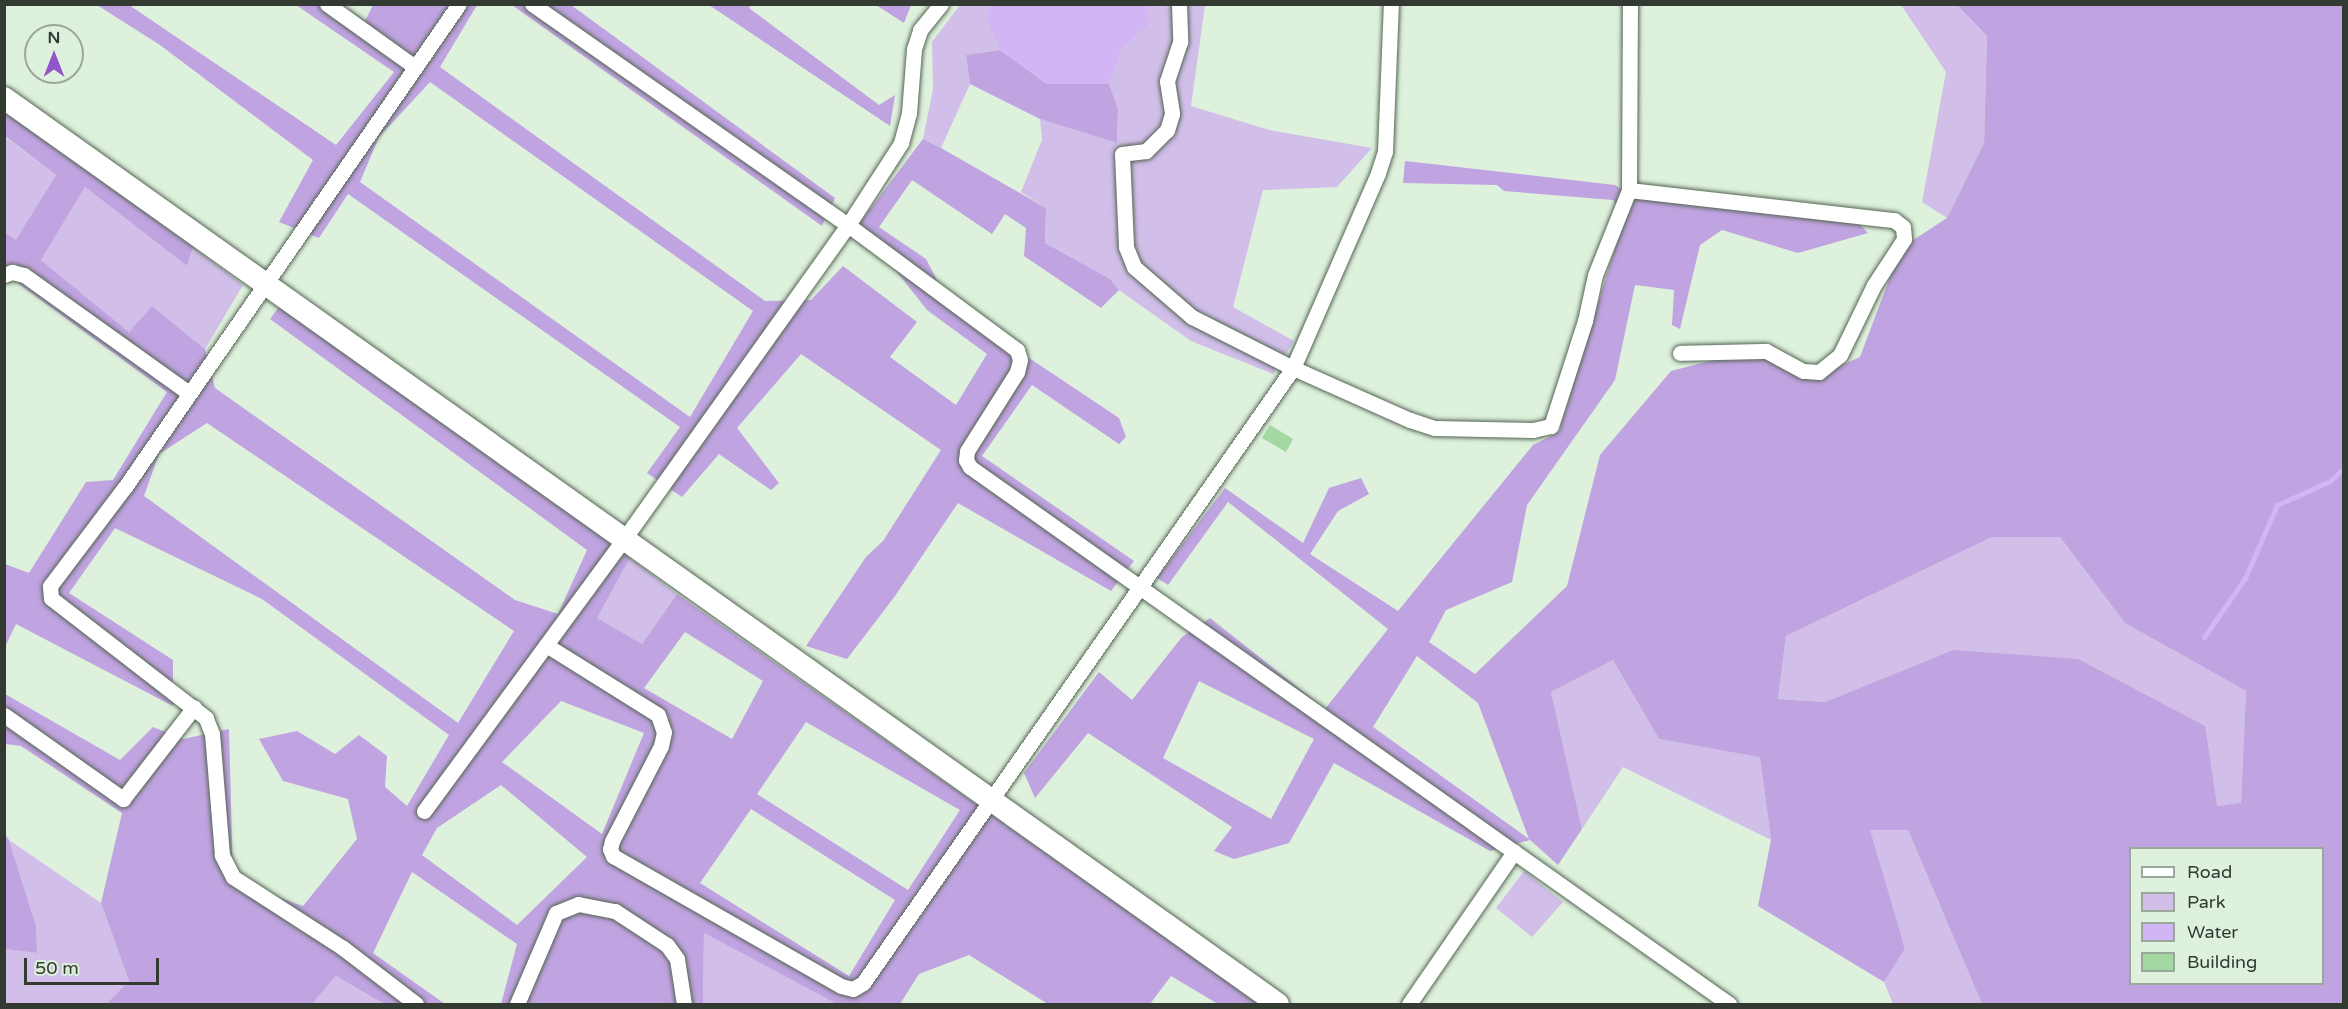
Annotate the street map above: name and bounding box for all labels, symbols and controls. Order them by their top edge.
north arrow [24,24,84,84]
text: N [48,28,60,48]
legend [2129,847,2324,985]
text: Road [2187,861,2232,883]
text: Park [2187,891,2225,913]
text: Water [2187,921,2238,943]
scale bar [27,946,162,984]
text: Building [2187,951,2257,973]
text: 50 m [35,957,79,979]

